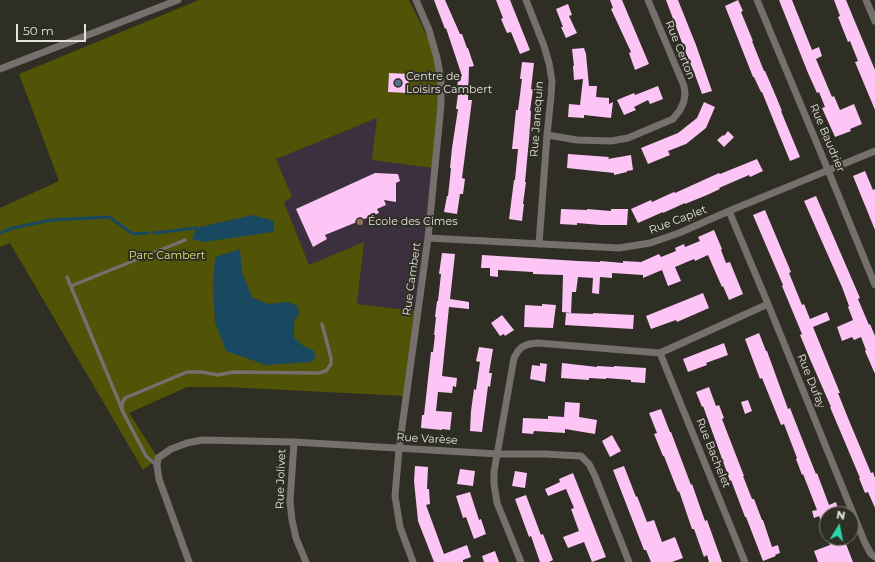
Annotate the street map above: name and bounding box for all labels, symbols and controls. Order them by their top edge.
scale bar [18,16,88,42]
street label: Rue Certon [662,19,698,81]
text: 50 m [23,23,54,38]
place label: Centre de Loisirs Cambert [406,70,492,96]
marker: Centre de Loisirs Cambert [393,78,403,88]
street label: Rue Janequin [528,81,546,157]
street label: Rue Baudrier [807,102,847,174]
street label: Rue Caplet [647,203,709,237]
place label: École des Cimes [368,215,458,229]
marker: École des Cimes [355,217,365,227]
street label: Rue Cambert [400,241,424,317]
park label: Parc Cambert [129,249,205,263]
street label: Rue Dufay [794,352,828,410]
street label: Rue Bachelet [693,416,733,490]
street label: Rue Varèse [396,431,458,447]
street label: Rue Jolivet [273,449,289,509]
north arrow [819,506,859,546]
text: N [835,508,846,523]

